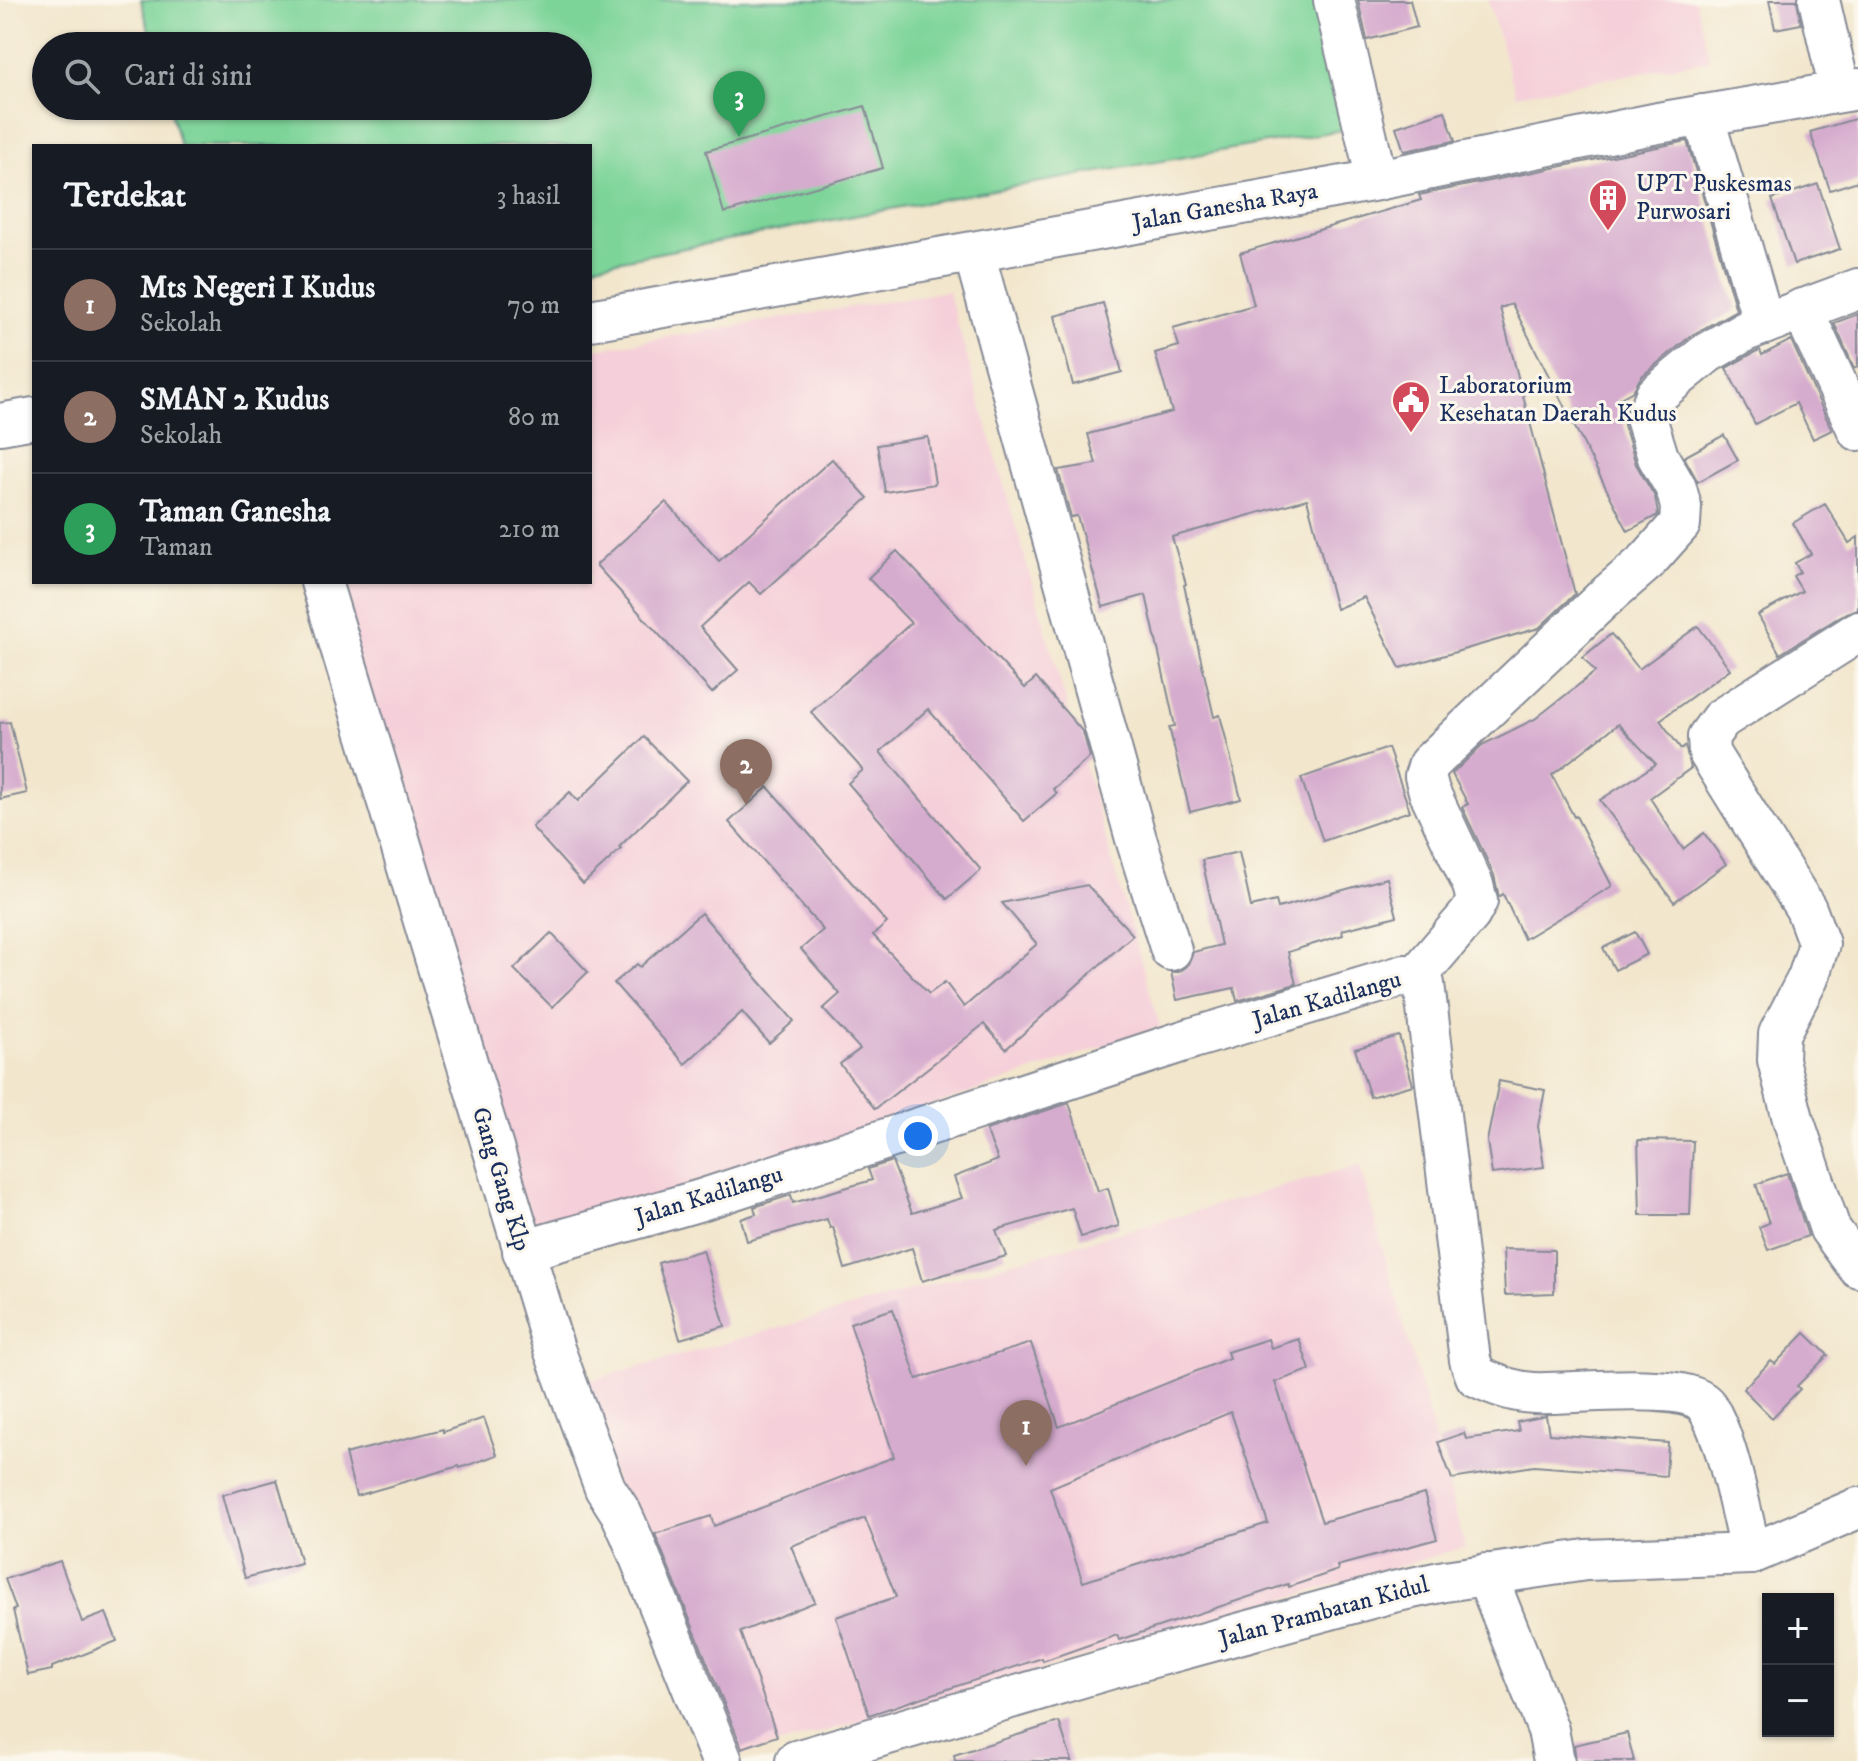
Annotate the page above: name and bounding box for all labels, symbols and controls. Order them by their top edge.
search box [32,32,592,120]
icon: search [60,54,104,98]
text: Cari di sini [124,58,252,95]
pin: 3 [713,71,765,137]
place label: UPT Puskesmas Purwosari [1636,169,1792,227]
text: Terdekat [64,175,186,217]
street label: Jalan Ganesha Raya [1128,176,1321,238]
building icon: UPT Puskesmas Purwosari [1587,177,1629,232]
text: 3 hasil [497,180,560,213]
text: Mts Negeri I Kudus [140,270,375,307]
text: 1 [85,289,95,322]
text: 70 m [507,289,560,322]
text: Sekolah [140,307,222,340]
place label: Laboratorium Kesehatan Daerah Kudus [1439,371,1677,429]
public building icon: Laboratorium Kesehatan Daerah Kudus [1390,379,1432,434]
text: SMAN 2 Kudus [140,382,329,419]
text: 2 [84,401,96,434]
text: 80 m [508,401,560,434]
text: Sekolah [140,419,222,452]
text: Taman Ganesha [140,494,330,531]
text: 3 [85,513,95,546]
text: 210 m [499,513,560,546]
text: Taman [140,531,213,564]
pin: 2 [720,739,772,805]
street label: Jalan Kadilangu [1247,965,1405,1036]
street label: Gang Gang Klp [465,1103,537,1255]
your location [898,1116,938,1156]
street label: Jalan Kadilangu [630,1159,786,1233]
pin: 1 [1000,1400,1052,1466]
street label: Jalan Prambatan Kidul [1214,1569,1433,1655]
map controls [1762,1593,1834,1737]
button: + [1762,1593,1834,1665]
button: − [1762,1665,1834,1737]

